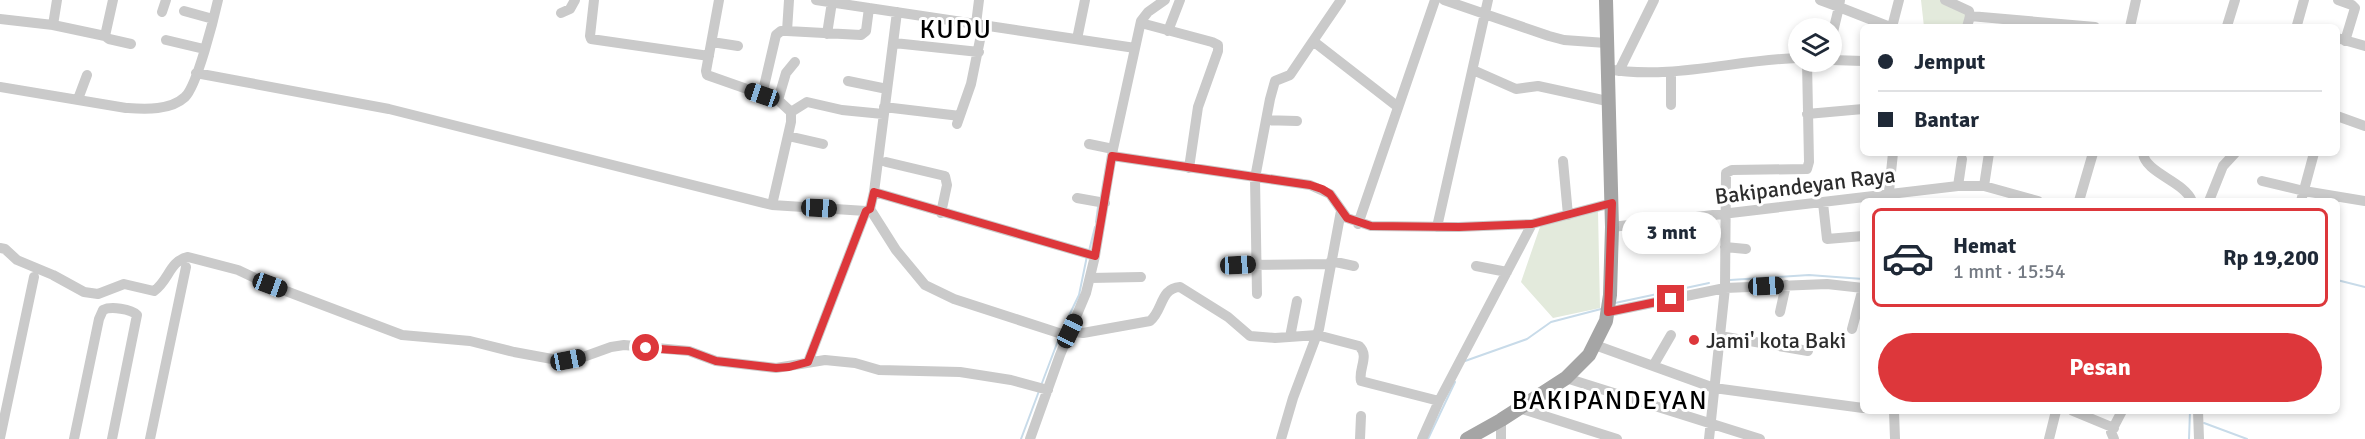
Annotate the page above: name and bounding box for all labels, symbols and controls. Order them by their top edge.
district label: KUDU [920,14,992,46]
map controls [1788,18,1842,72]
button: layers [1788,18,1842,72]
text: Jemput [1914,48,1985,75]
car [742,81,782,109]
text: Bantar [1914,106,1979,133]
street label: Bakipandeyan Raya [1713,161,1897,210]
car [801,198,837,218]
callout: 3 mnt [1622,212,1720,254]
text: 3 mnt [1647,220,1696,245]
icon: car [1881,231,1935,285]
text: Hemat [1953,232,2016,259]
text: Rp 19,200 [2223,244,2319,271]
car [1220,255,1256,275]
text: 1 mnt · 15:54 [1953,259,2066,284]
car [250,270,290,300]
car [1748,276,1784,296]
route end [1657,285,1684,312]
car [1054,311,1086,351]
place label: Jami' kota Baki [1706,327,1846,354]
marker: Jami' kota Baki [1687,333,1701,347]
button: Pesan [1878,333,2322,402]
route start [632,334,659,361]
car [549,348,587,372]
district label: BAKIPANDEYAN [1512,385,1708,417]

